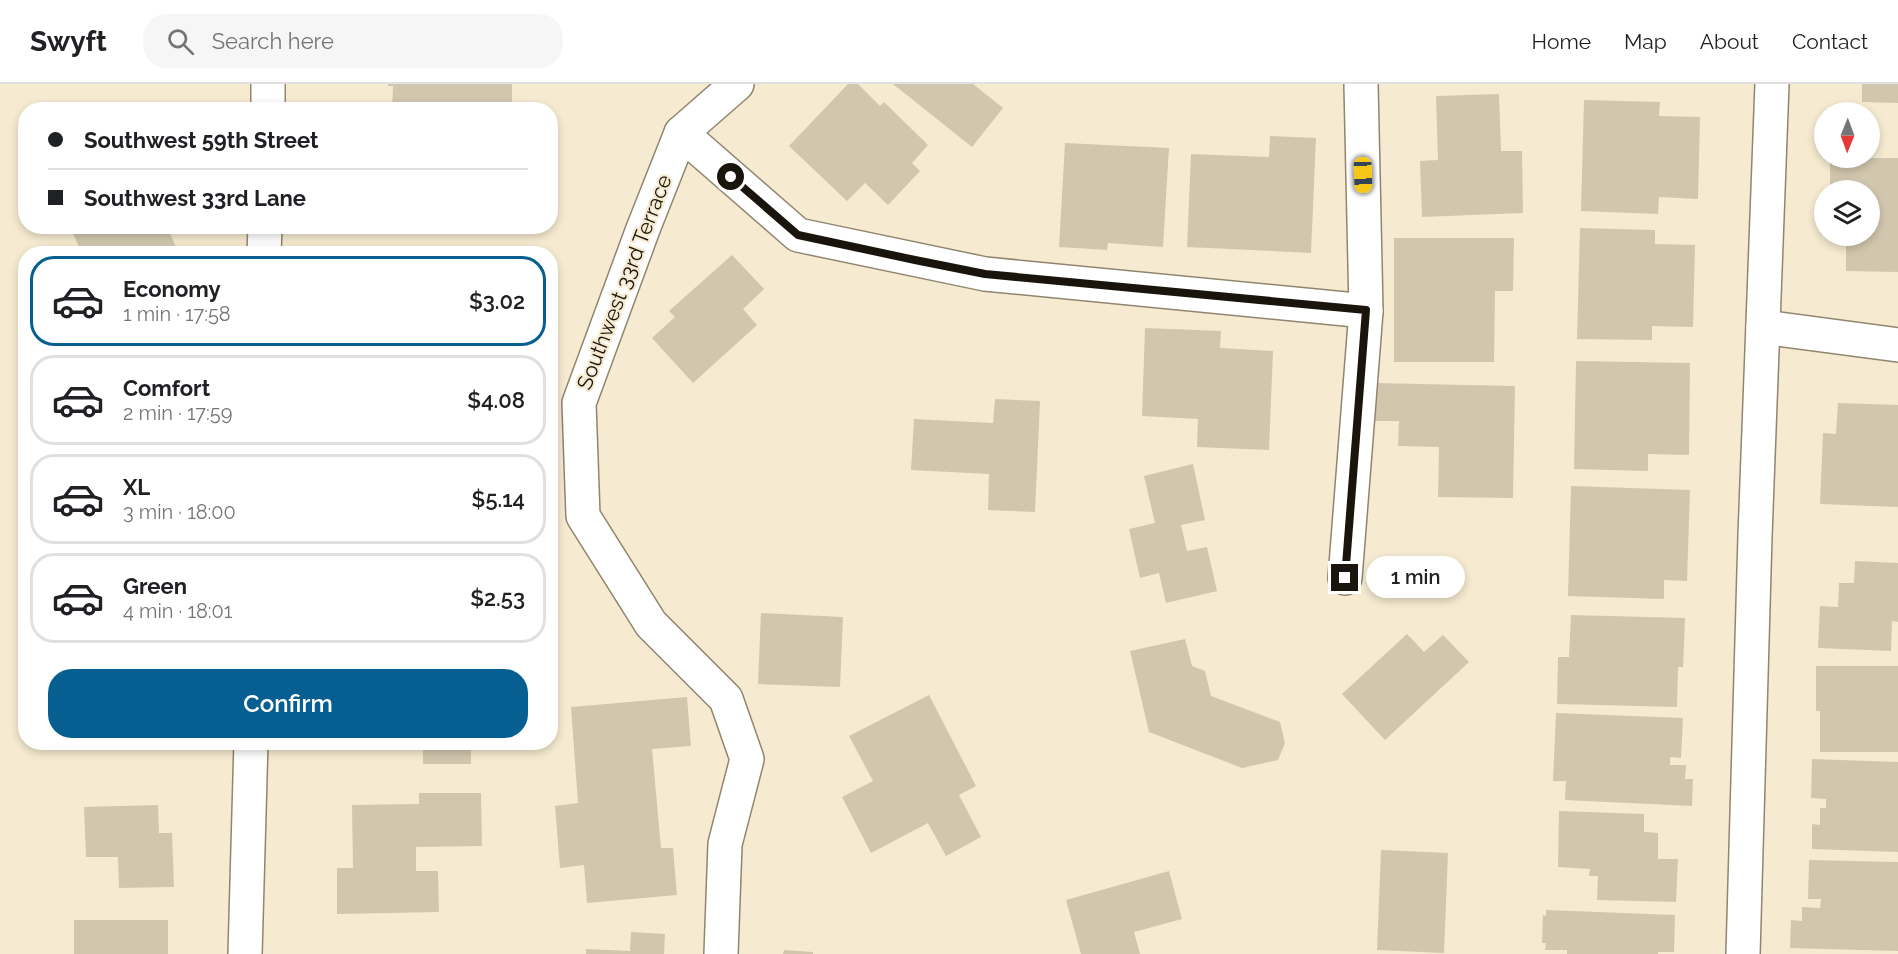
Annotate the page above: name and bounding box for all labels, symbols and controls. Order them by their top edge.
search box [143,14,563,68]
text: Swyft [30,25,107,58]
icon: search [164,25,197,58]
text: Search here [212,28,334,54]
text: Home [1532,29,1591,54]
text: Map [1624,29,1667,54]
text: About [1700,29,1759,54]
text: Contact [1792,29,1868,54]
north arrow [1814,102,1880,168]
map controls [1814,102,1880,246]
text: Southwest 59th Street [84,127,319,153]
car [1353,157,1373,193]
route start [717,163,744,190]
street label: Southwest 33rd Terrace [571,171,677,393]
button: layers [1814,180,1880,246]
text: Southwest 33rd Lane [84,185,306,211]
icon: car [51,274,105,328]
text: Economy [123,276,221,302]
text: $3.02 [469,288,525,314]
text: 1 min · 17:58 [123,302,231,326]
icon: car [51,373,105,427]
text: Comfort [123,375,210,401]
text: $4.08 [467,387,525,413]
text: 2 min · 17:59 [123,401,232,425]
icon: car [51,472,105,526]
text: XL [123,474,150,500]
text: $5.14 [472,486,525,512]
text: 3 min · 18:00 [123,500,236,524]
callout: 1 min [1366,557,1465,599]
route end [1331,564,1358,591]
text: 1 min [1391,565,1440,589]
icon: car [51,571,105,625]
text: Green [123,573,187,599]
text: $2.53 [470,585,525,611]
text: 4 min · 18:01 [123,599,232,623]
button: Confirm [48,669,528,738]

